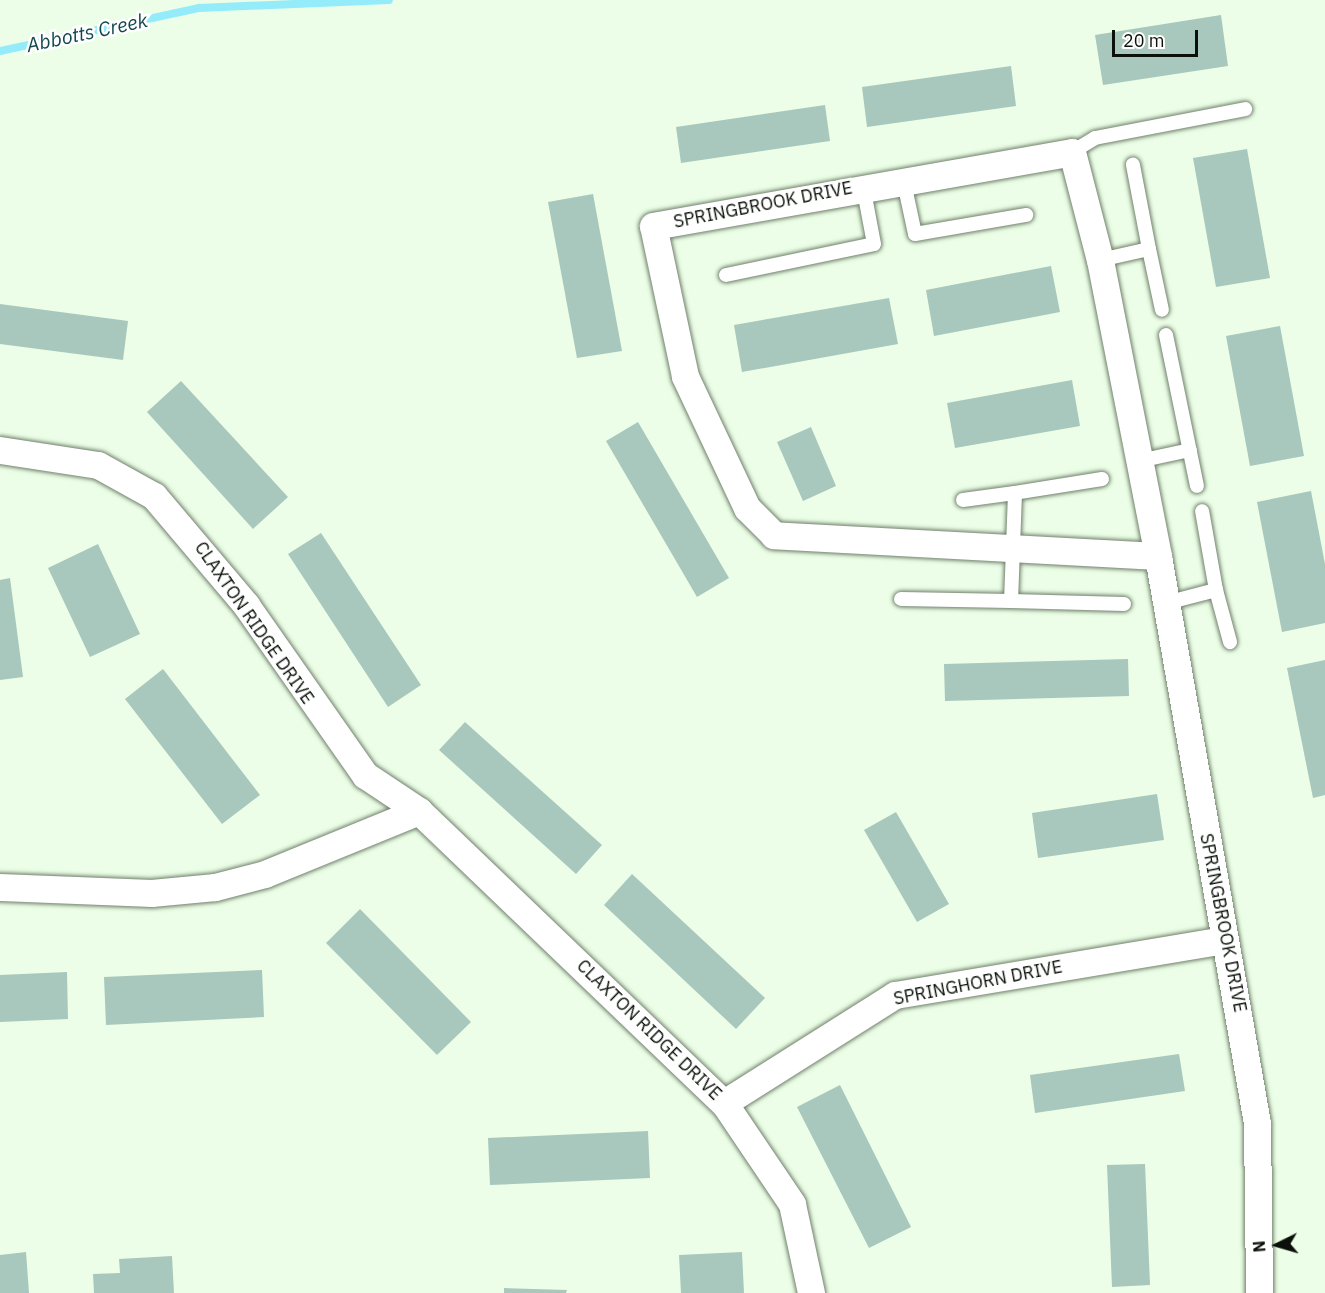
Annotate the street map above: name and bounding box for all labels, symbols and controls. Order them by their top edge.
water label: Abbotts Creek [24,7,150,57]
scale bar [1115,18,1200,56]
text: 20 m [1123,29,1165,52]
street label: SPRINGBROOK DRIVE [672,177,854,233]
street label: CLAXTON RIDGE DRIVE [190,538,318,708]
street label: SPRINGBROOK DRIVE [1195,832,1251,1014]
street label: CLAXTON RIDGE DRIVE [572,955,726,1105]
street label: SPRINGHORN DRIVE [892,956,1064,1010]
north arrow [1247,1215,1307,1275]
text: N [1249,1240,1270,1253]

